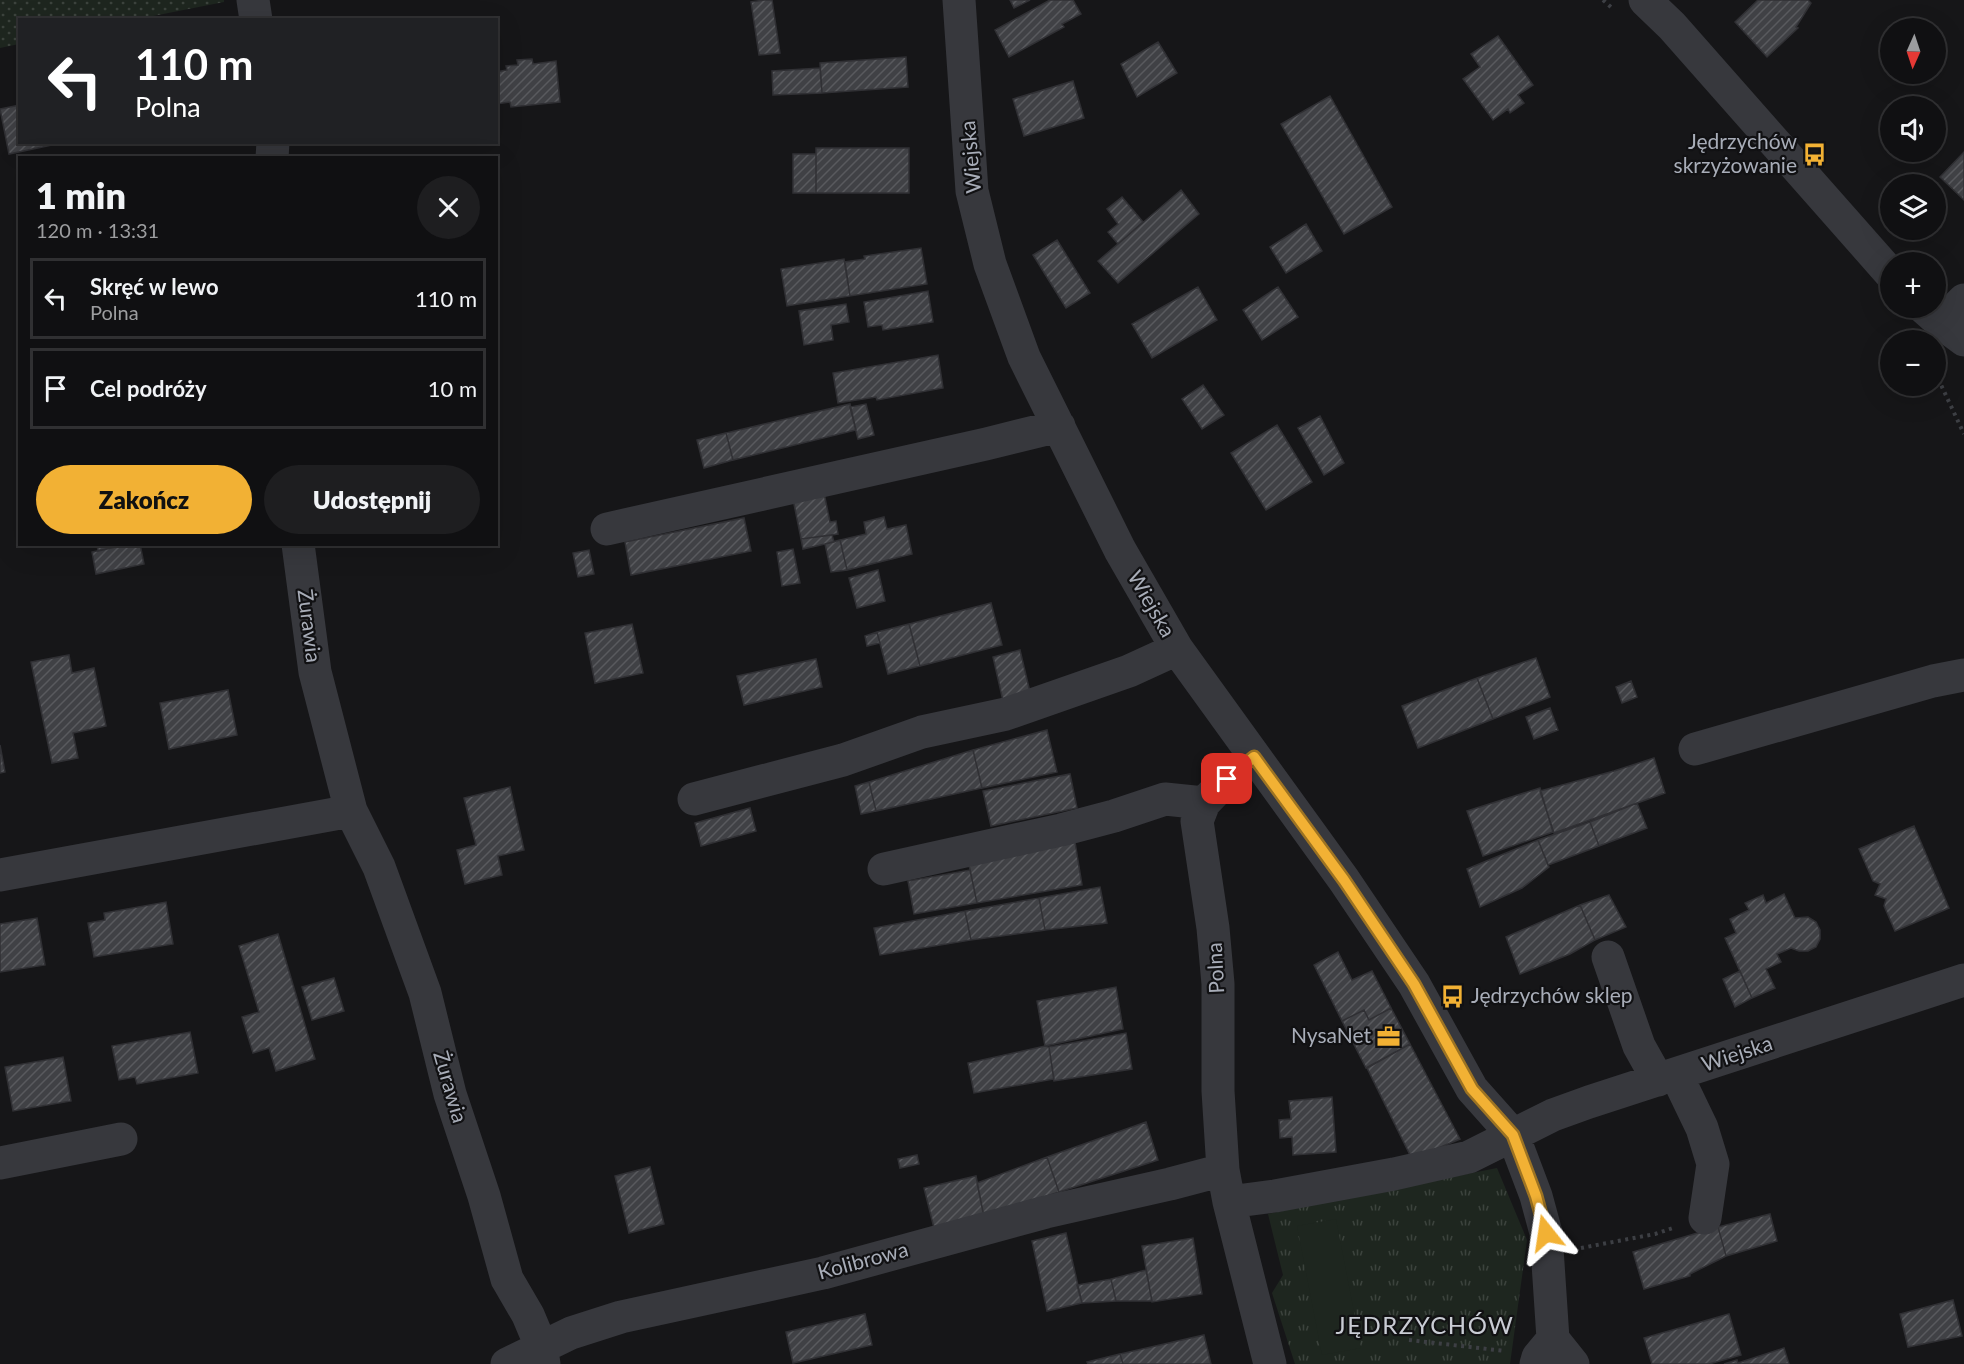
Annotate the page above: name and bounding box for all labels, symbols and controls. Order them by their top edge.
north arrow [1880,18,1946,84]
map controls [1880,18,1946,396]
text: 110 m [135,39,253,89]
icon: left [36,42,114,120]
text: Polna [135,90,201,123]
button: sound [1880,96,1946,162]
street label: Wiejska [954,120,985,195]
place label: Jędrzychów skrzyżowanie [1674,128,1797,177]
bus stop icon: Jędrzychów skrzyżowanie [1802,141,1828,167]
text: 1 min [36,173,126,217]
button: layers [1880,174,1946,240]
button: close [417,176,480,239]
text: 120 m · 13:31 [36,218,159,242]
button: + [1880,252,1946,318]
text: Skręć w lewo [90,273,219,300]
icon: left [39,282,72,315]
text: 110 m [415,285,477,312]
text: Polna [90,300,139,324]
button: − [1880,330,1946,396]
icon: arrive [39,372,72,405]
text: Cel podróży [90,375,207,402]
text: 10 m [428,375,477,402]
button: Zakończ [36,465,252,534]
button: Udostępnij [264,465,480,534]
street label: Wiejska [1123,565,1181,641]
street label: Żurawia [294,588,327,664]
pin [1201,753,1252,804]
icon: arrive [1210,762,1243,795]
street label: Polna [1201,942,1228,994]
place label: Jędrzychów sklep [1471,982,1633,1007]
bus stop icon: Jędrzychów sklep [1440,983,1466,1009]
place label: NysaNet [1291,1022,1371,1047]
office icon: NysaNet [1376,1023,1402,1049]
street label: Wiejska [1698,1029,1775,1076]
street label: Żurawia [429,1048,474,1125]
position arrow [1514,1201,1578,1265]
street label: Kolibrowa [815,1236,911,1284]
district label: JĘDRZYCHÓW [1336,1310,1514,1339]

